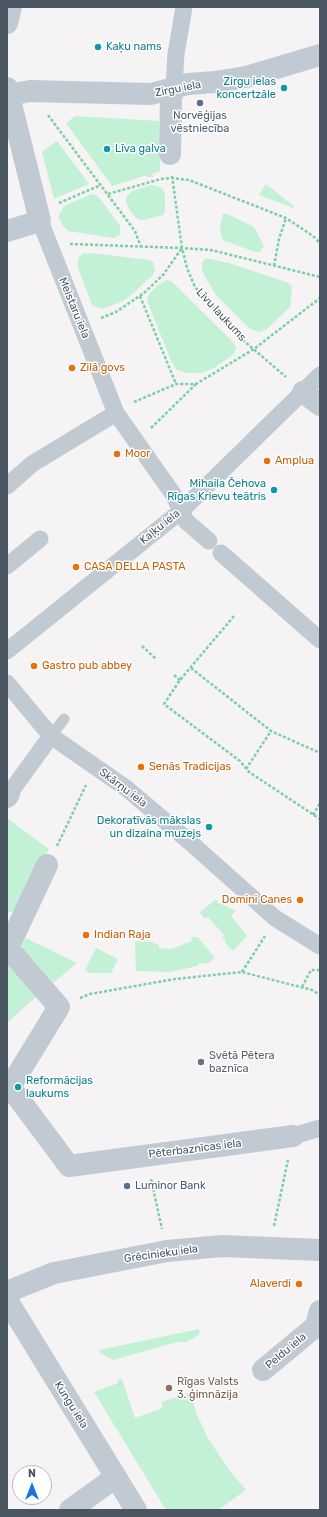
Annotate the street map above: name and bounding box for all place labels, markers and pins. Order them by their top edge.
place label: Kaķu nams [106,40,162,54]
marker: Kaķu nams [93,42,103,52]
place label: Zirgu ielas koncertzāle [216,75,276,101]
marker: Zirgu ielas koncertzāle [279,83,289,93]
marker: Norvēģijas vēstniecība [195,98,205,108]
place label: Norvēģijas vēstniecība [171,109,229,135]
place label: Līva galva [115,142,166,156]
marker: Līva galva [102,144,112,154]
place label: Zilā govs [80,361,125,375]
marker: Zilā govs [67,363,77,373]
place label: Moor [125,447,151,461]
marker: Moor [112,449,122,459]
place label: Amplua [275,454,314,468]
marker: Amplua [262,456,272,466]
place label: Mihaila Čehova Rīgas Krievu teātris [167,477,266,503]
marker: Mihaila Čehova Rīgas Krievu teātris [269,485,279,495]
place label: CASA DELLA PASTA [84,560,186,574]
marker: CASA DELLA PASTA [71,562,81,572]
place label: Gastro pub abbey [42,659,132,673]
marker: Gastro pub abbey [29,661,39,671]
place label: Senās Tradicijas [149,760,231,774]
marker: Senās Tradicijas [136,762,146,772]
place label: Dekoratīvās mākslas un dizaina muzejs [97,814,201,840]
marker: Dekoratīvās mākslas un dizaina muzejs [204,822,214,832]
place label: Domini Canes [222,893,292,907]
marker: Domini Canes [295,895,305,905]
place label: Indian Raja [94,928,151,942]
marker: Indian Raja [81,930,91,940]
place label: Svētā Pētera baznīca [209,1049,275,1075]
marker: Svētā Pētera baznīca [196,1057,206,1067]
place label: Reformācijas laukums [26,1074,93,1100]
marker: Reformācijas laukums [13,1082,23,1092]
place label: Luminor Bank [135,1179,206,1193]
marker: Luminor Bank [122,1181,132,1191]
place label: Alaverdi [250,1277,291,1291]
marker: Alaverdi [294,1279,304,1289]
place label: Rīgas Valsts 3. ģimnāzija [177,1375,239,1401]
marker: Rīgas Valsts 3. ģimnāzija [164,1383,174,1393]

